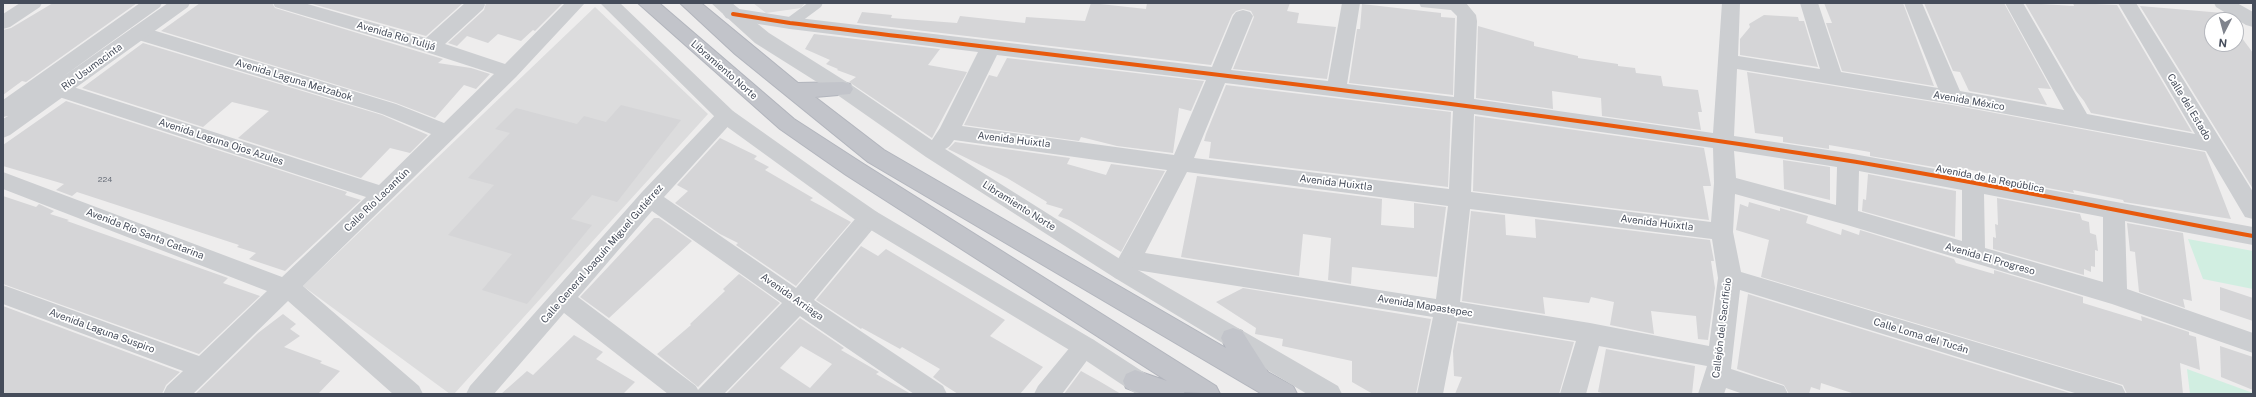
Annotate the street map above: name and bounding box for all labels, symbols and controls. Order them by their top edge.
north arrow [2204,12,2244,52]
street label: Avenida Río Tulijá [355,19,437,53]
text: N [2218,37,2228,49]
street label: Libramiento Norte [688,38,760,102]
street label: Río Usumacinta [59,41,125,93]
street label: Avenida Laguna Metzabok [234,56,354,104]
street label: Calle del Estado [2164,72,2214,142]
street label: Avenida México [1932,89,2006,113]
street label: Avenida Laguna Ojos Azules [157,116,285,168]
street label: Avenida Huixtla [977,130,1051,150]
street label: Avenida de la República [1935,163,2045,195]
street label: Calle Río Lacantún [342,166,412,234]
street label: Avenida Huixtla [1299,173,1373,193]
house number: 224 [98,175,112,185]
street label: Libramiento Norte [980,179,1058,233]
street label: Calle General Joaquín Miguel Gutiérrez [538,182,666,326]
street label: Avenida Río Santa Catarina [84,206,206,262]
street label: Avenida Huixtla [1620,213,1694,233]
street label: Avenida El Progreso [1944,240,2036,278]
street label: Avenida Arriaga [758,271,826,323]
street label: Callejón del Sacrificio [1710,277,1734,379]
street label: Avenida Mapastepec [1376,293,1474,319]
street label: Avenida Laguna Suspiro [48,306,156,356]
street label: Calle Loma del Tucán [1872,316,1970,356]

